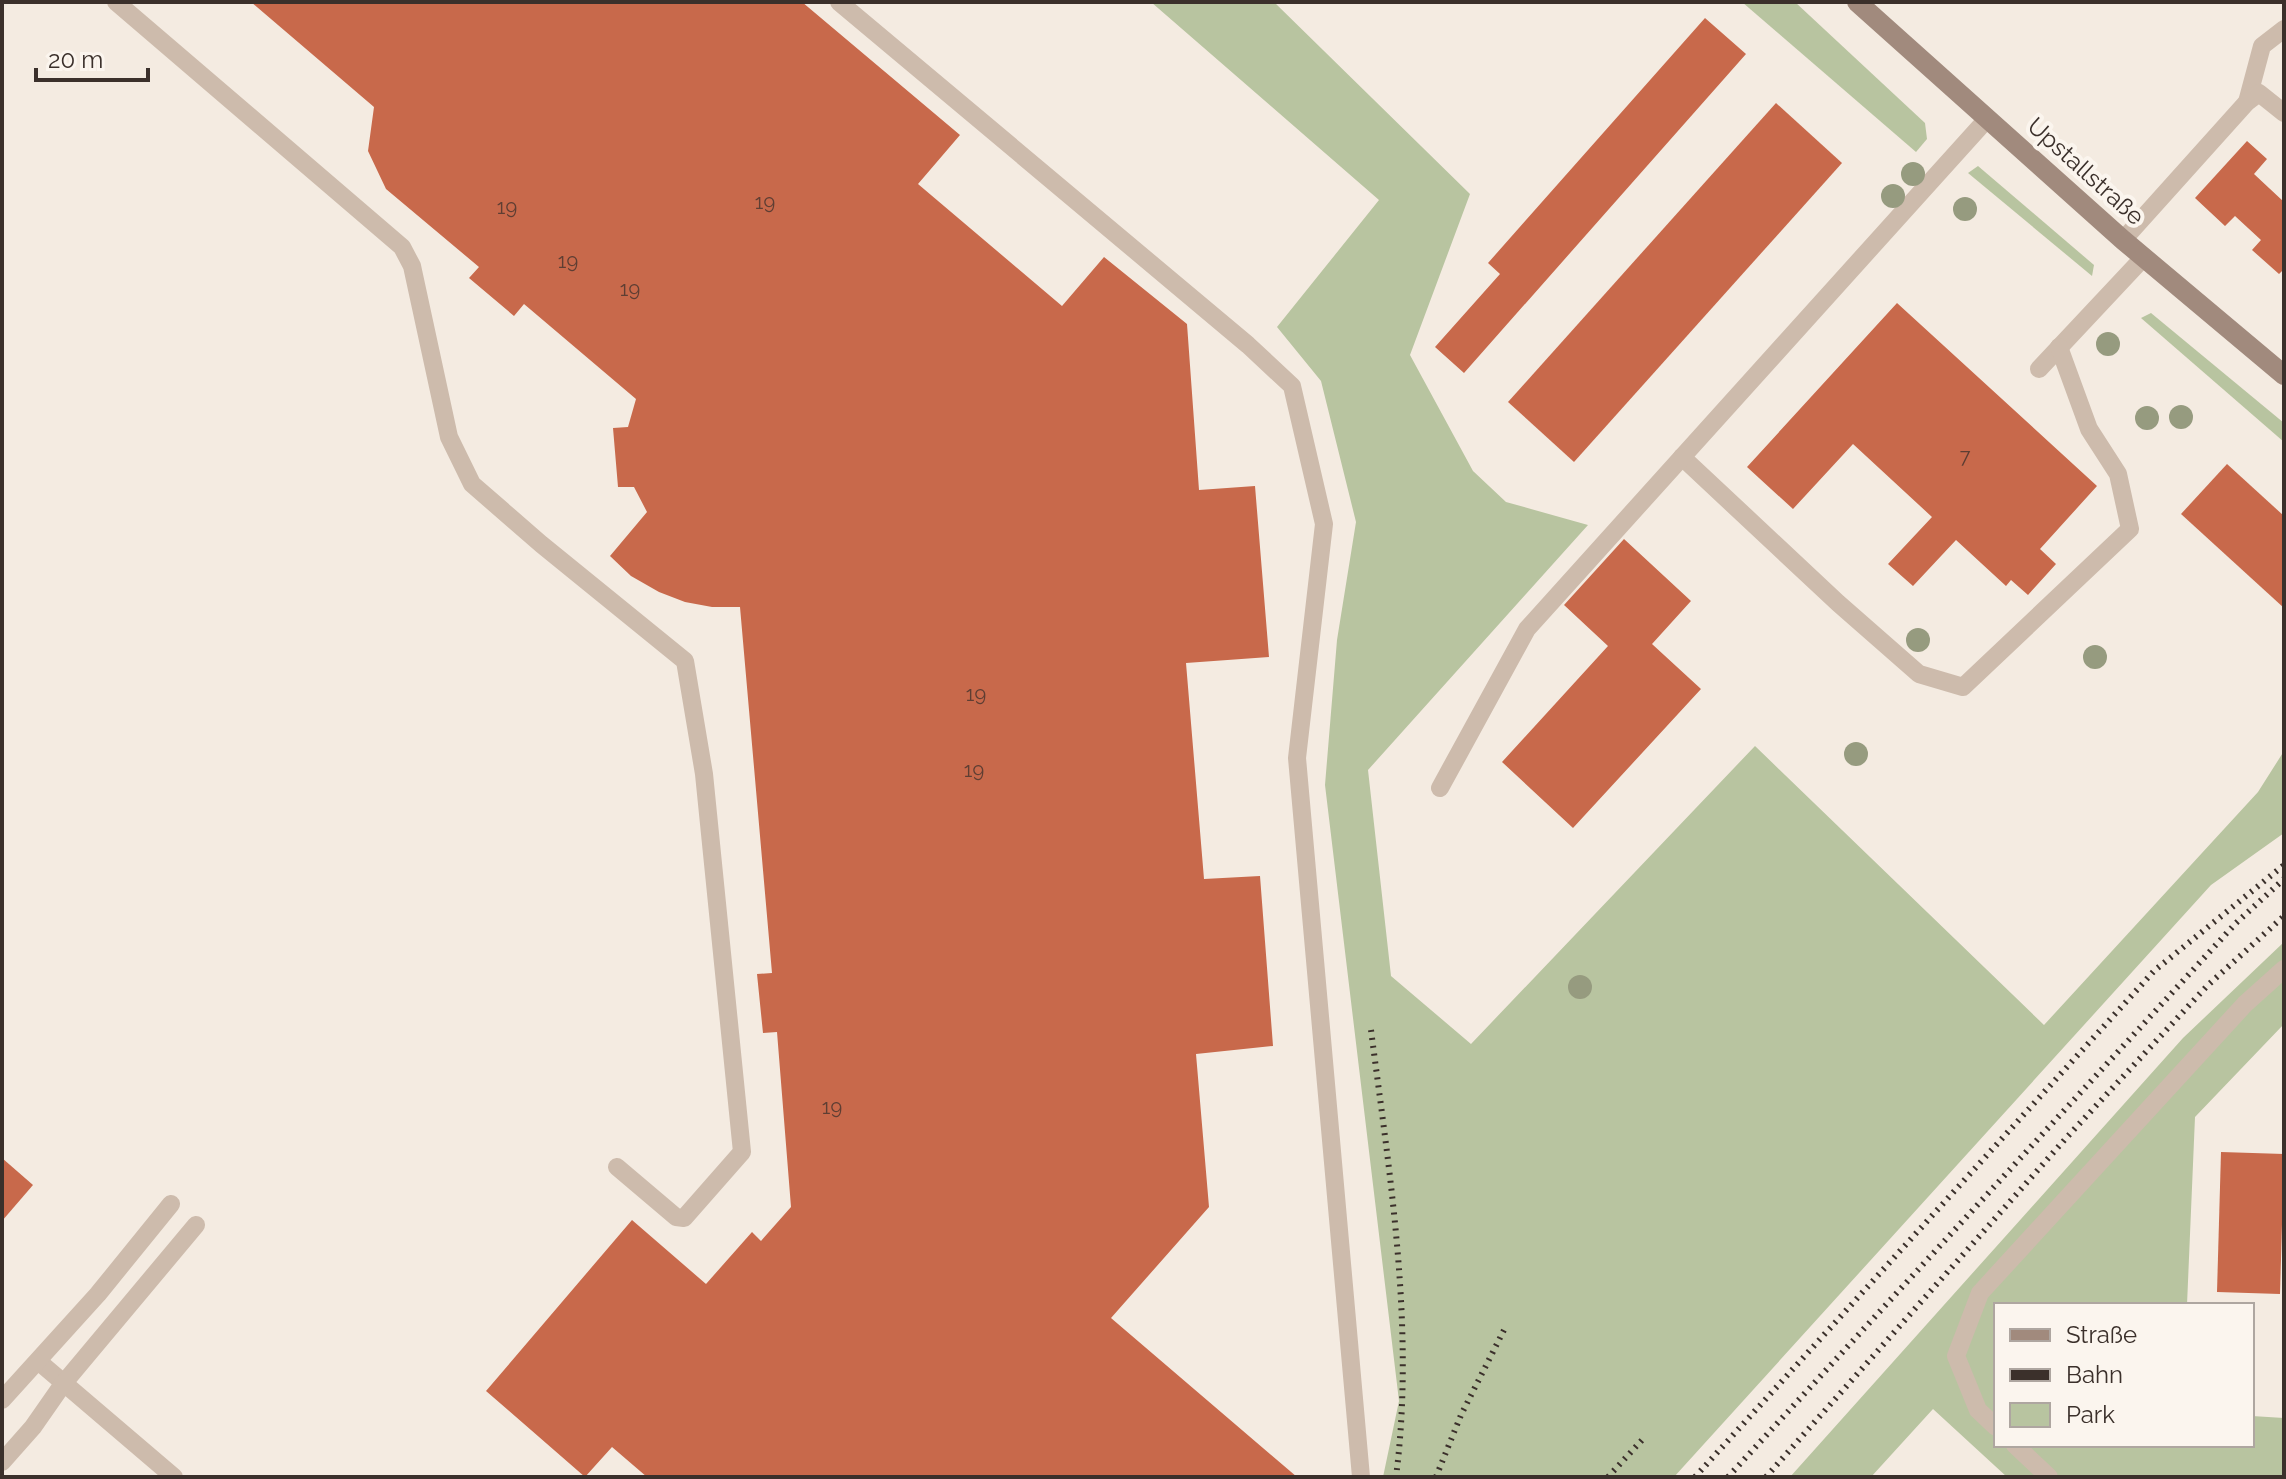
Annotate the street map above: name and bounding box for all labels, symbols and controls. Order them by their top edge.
scale bar [36,32,148,82]
text: 20 m [48,45,103,74]
street label: Upstallstraße [2022,111,2150,231]
house number: 19 [755,190,775,214]
house number: 19 [497,195,517,219]
house number: 19 [558,249,578,273]
house number: 19 [620,277,640,301]
house number: 7 [1960,444,1971,468]
house number: 19 [966,682,986,706]
house number: 19 [964,758,984,782]
house number: 19 [822,1095,842,1119]
legend [1994,1303,2254,1447]
text: Straße [2066,1320,2137,1349]
text: Bahn [2066,1360,2123,1389]
text: Park [2066,1400,2115,1429]

